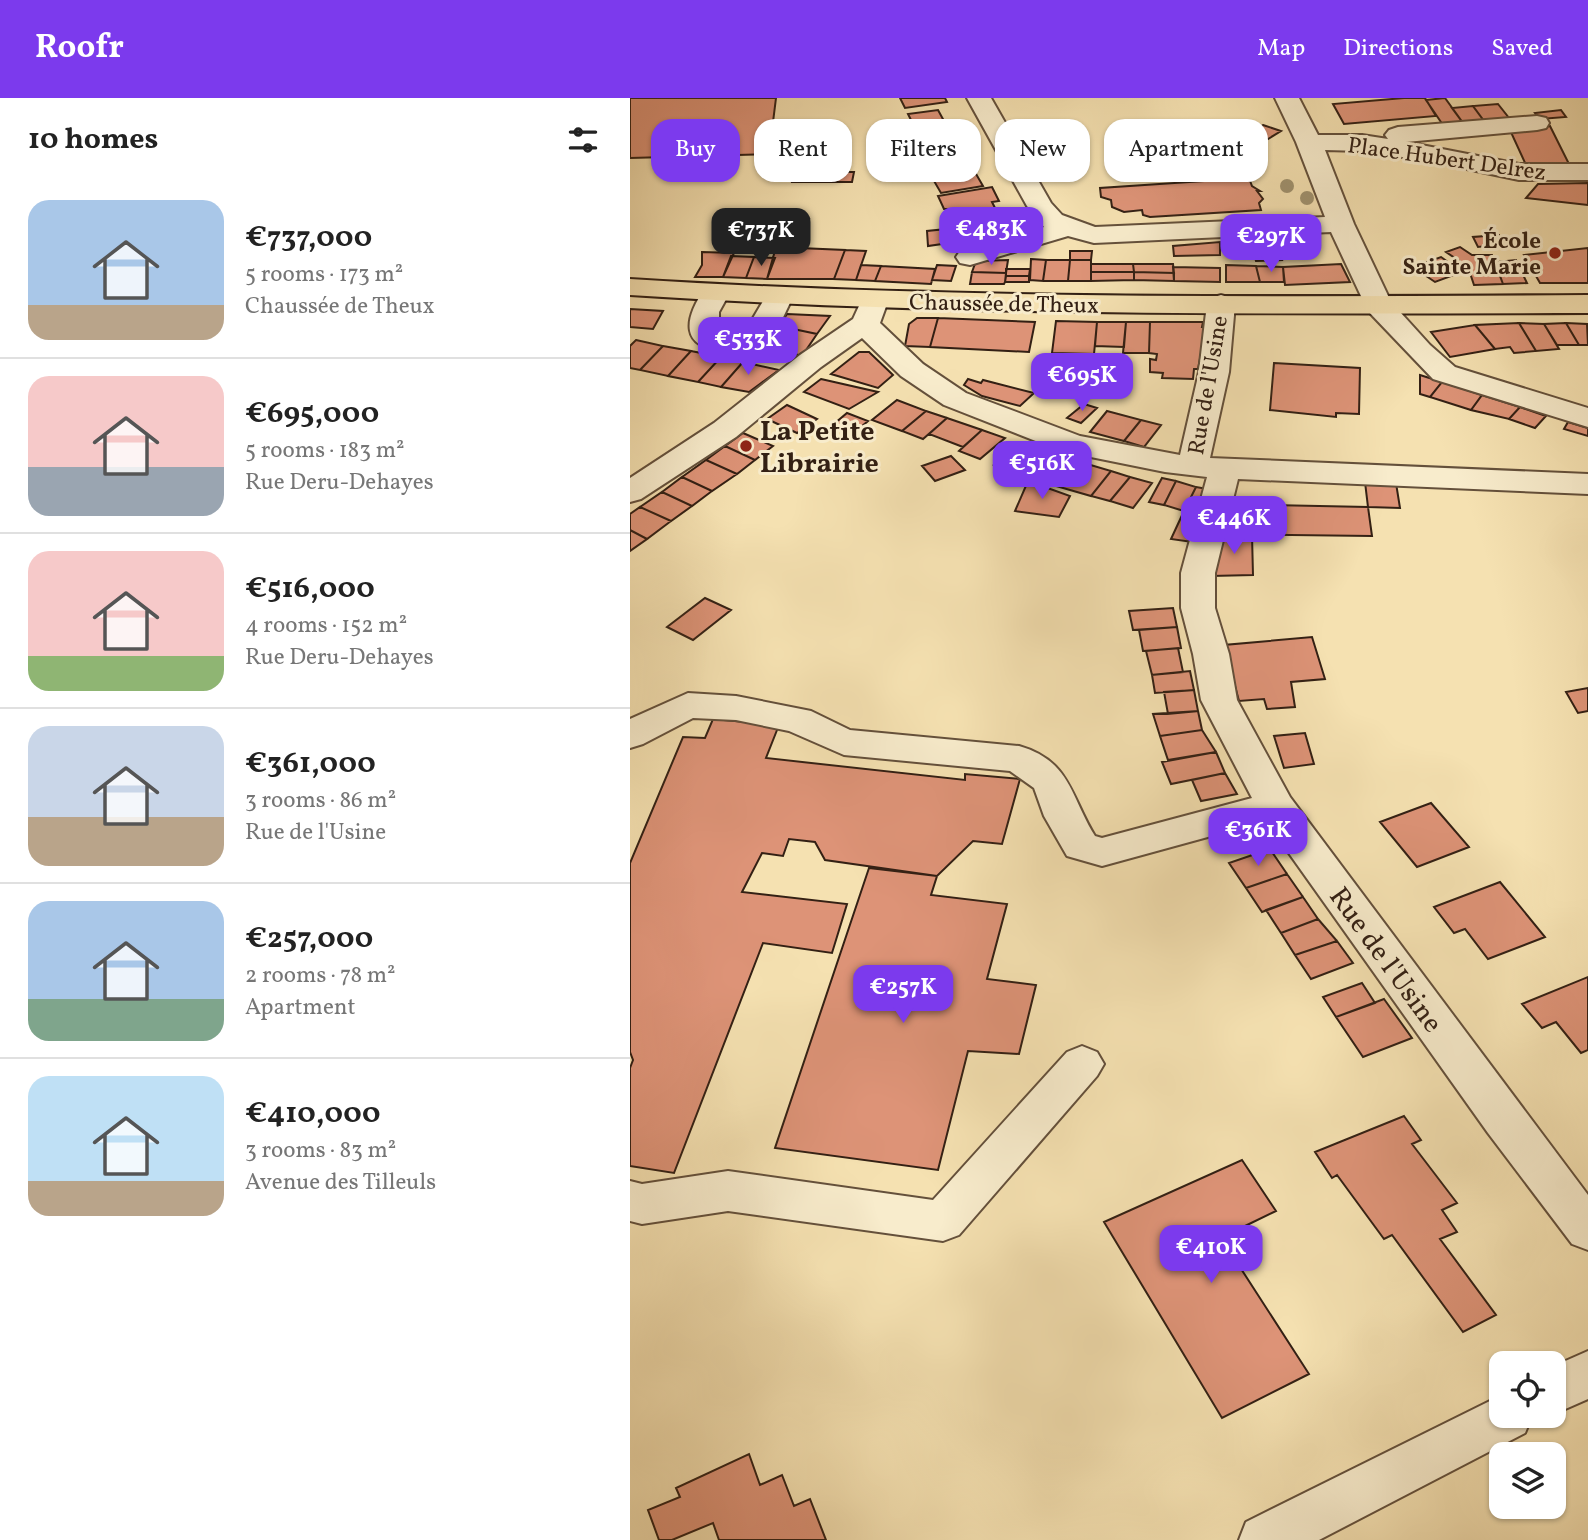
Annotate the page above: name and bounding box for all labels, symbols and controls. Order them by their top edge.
text: Roofr [35,26,124,72]
text: Map [1257,32,1305,66]
text: Directions [1343,32,1453,66]
text: Saved [1491,32,1553,66]
text: 10 homes [28,119,158,161]
chip: Buy [651,119,740,182]
chip: Rent [754,119,852,182]
chip: Filters [866,119,981,182]
chip: New [995,119,1090,182]
chip: Apartment [1104,119,1268,182]
icon: filters [564,121,602,159]
street label: Place Hubert Delrez [1345,130,1548,190]
pin: €737K [712,208,810,268]
pin: €483K [942,208,1040,267]
text: €483K [955,214,1027,246]
pin: €297K [1222,214,1320,274]
text: €737K [728,215,795,247]
text: €737,000 [245,217,372,259]
text: €297K [1236,221,1306,253]
place label: École Sainte Marie [1402,226,1541,284]
icon: home [84,228,168,312]
marker: École Sainte Marie [1547,245,1563,261]
text: 5 rooms · 173 m² [245,259,403,291]
street label: Chaussée de Theux [909,287,1099,323]
text: Chaussée de Theux [245,291,435,323]
street label: Rue de l'Usine [1181,313,1237,458]
pin: €533K [699,317,797,377]
text: €533K [714,324,782,356]
pin: €695K [1033,354,1131,413]
text: €695K [1047,360,1117,392]
text: €695,000 [245,393,379,435]
icon: home [84,404,168,488]
place label: La Petite Librairie [760,413,879,484]
text: 5 rooms · 183 m² [245,435,405,467]
marker: La Petite Librairie [738,438,754,454]
pin: €516K [993,442,1091,501]
text: €516K [1009,448,1075,480]
text: Rue Deru-Dehayes [245,467,434,499]
pin: €446K [1185,496,1283,556]
text: €446K [1197,503,1271,535]
text: €516,000 [245,568,375,610]
icon: home [84,579,168,663]
text: 4 rooms · 152 m² [245,610,407,642]
text: Rue Deru-Dehayes [245,642,434,674]
text: €361,000 [245,743,376,785]
icon: home [84,754,168,838]
text: 3 rooms · 86 m² [245,785,396,817]
pin: €361K [1209,808,1307,868]
text: €361K [1224,815,1292,847]
text: Rue de l'Usine [245,817,386,849]
street label: Rue de l'Usine [1319,880,1451,1041]
text: €257,000 [245,918,373,960]
icon: home [84,929,168,1013]
text: 2 rooms · 78 m² [245,960,396,992]
pin: €257K [854,965,952,1025]
text: €257K [869,972,937,1004]
text: Apartment [245,992,356,1024]
text: €410,000 [245,1093,381,1135]
icon: home [84,1104,168,1188]
text: 3 rooms · 83 m² [245,1135,396,1167]
text: Avenue des Tilleuls [245,1167,436,1199]
pin: €410K [1162,1226,1260,1285]
text: €410K [1176,1232,1246,1264]
map controls [1489,1351,1566,1519]
button: locate [1489,1351,1566,1428]
button: layers [1489,1442,1566,1519]

